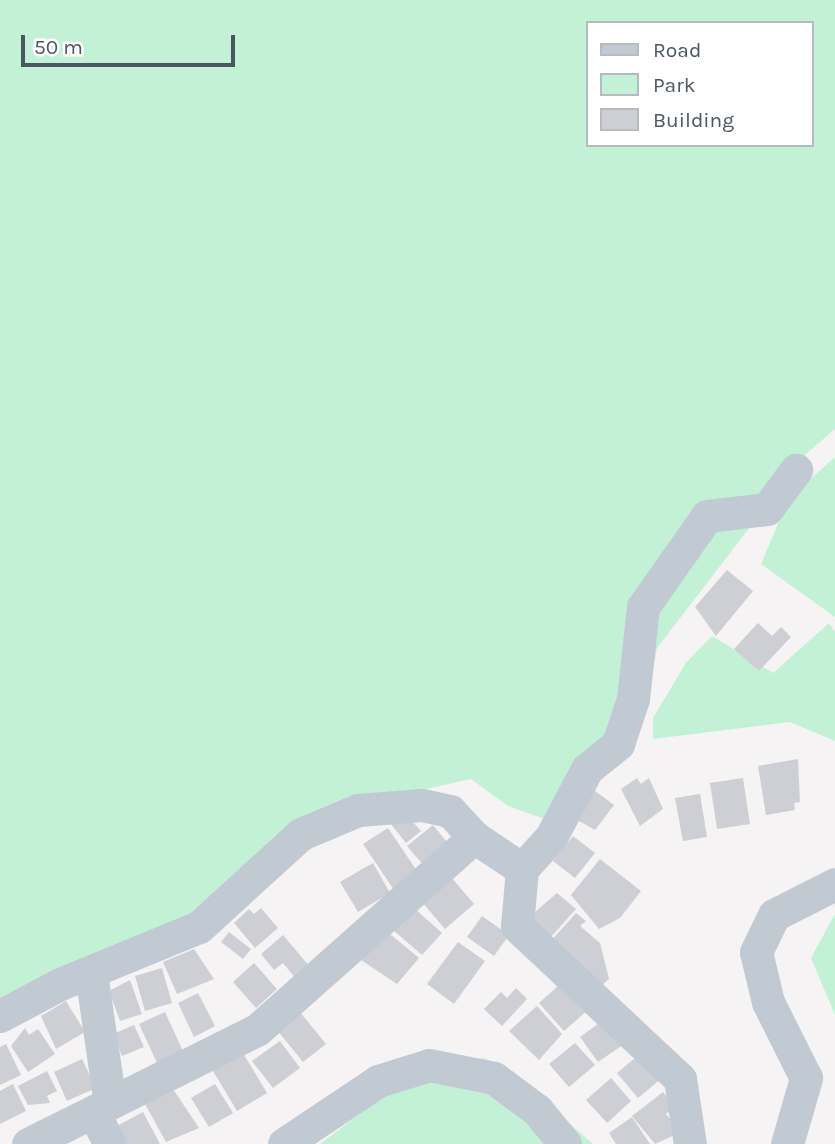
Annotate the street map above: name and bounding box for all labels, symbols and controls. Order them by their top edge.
scale bar [24,21,238,65]
legend [586,21,814,147]
text: 50 m [34,35,83,59]
text: Road [653,38,701,62]
text: Park [653,73,696,97]
text: Building [653,108,734,132]

